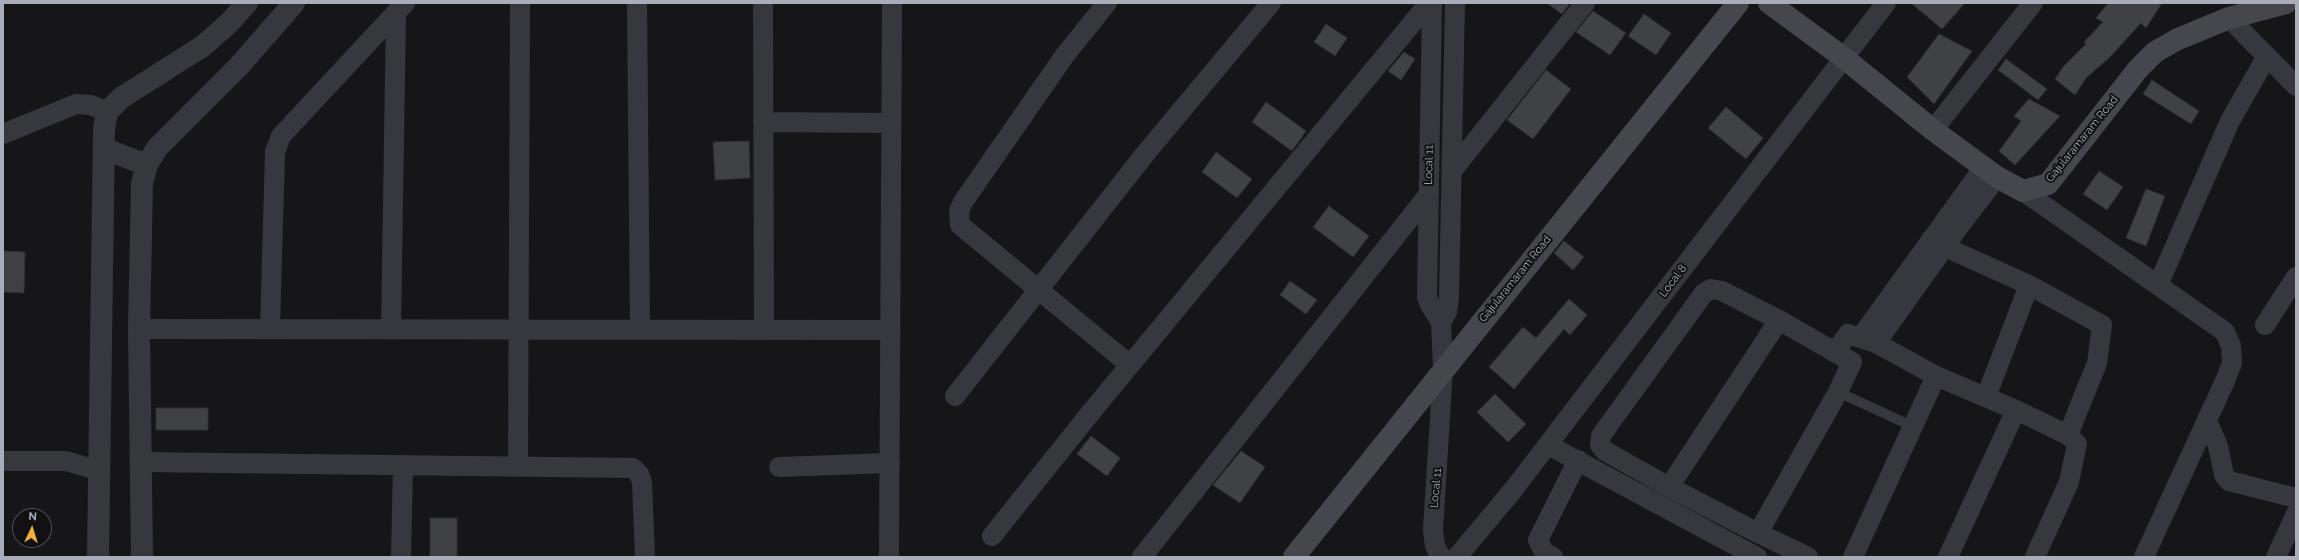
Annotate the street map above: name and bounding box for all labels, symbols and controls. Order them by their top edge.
street label: Gajularamaram Road [2043,93,2121,185]
street label: Local 11 [1422,145,1436,185]
street label: Gajularamaram Road [1476,233,1554,325]
street label: Local 8 [1657,262,1689,300]
street label: Local 11 [1428,467,1444,509]
north arrow [12,508,52,548]
text: N [28,510,37,523]

